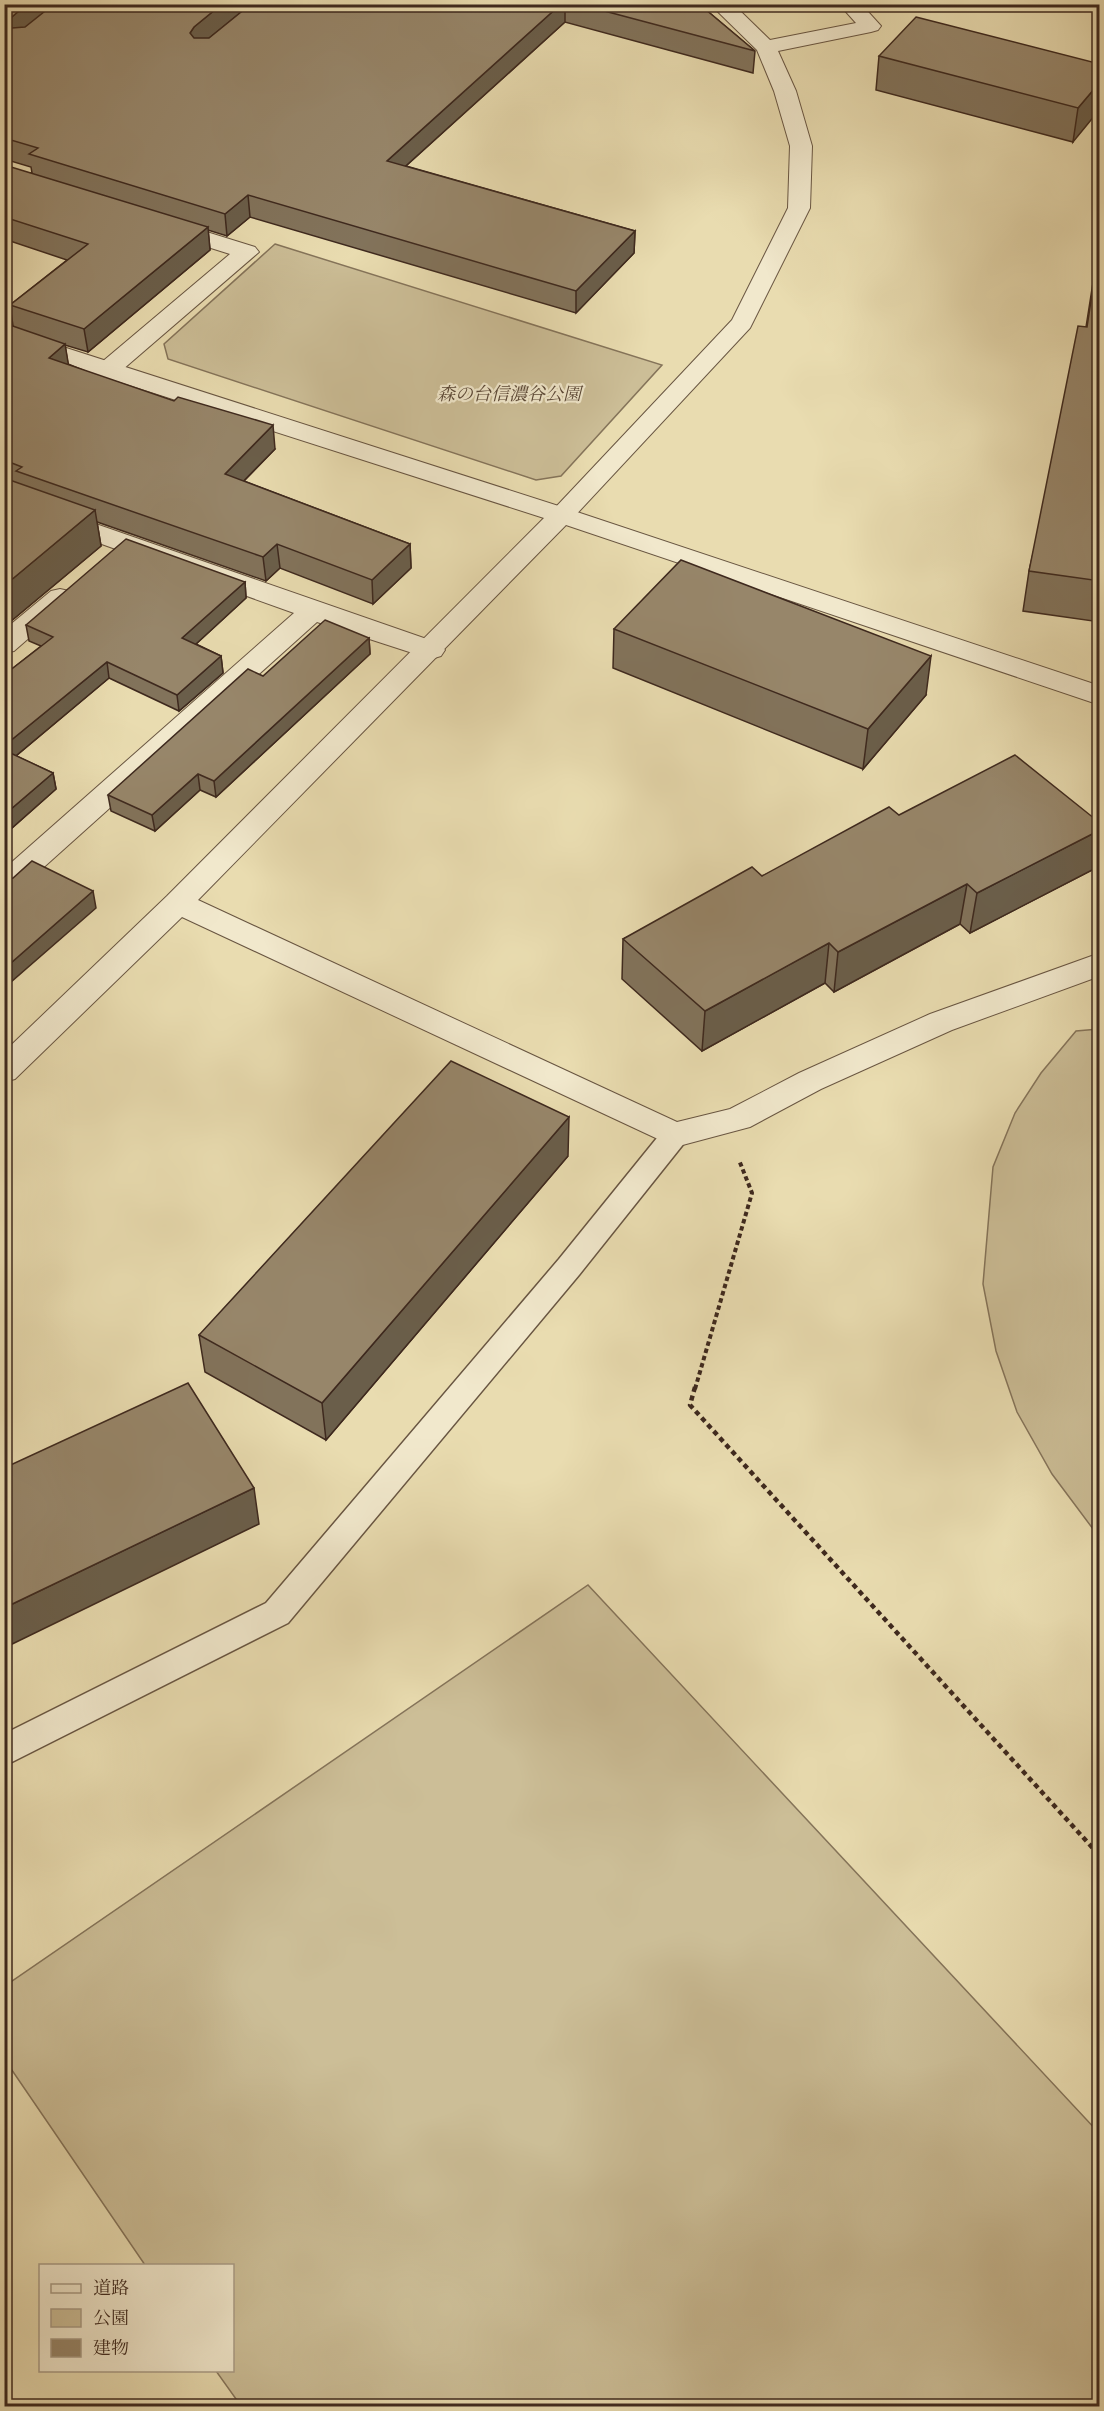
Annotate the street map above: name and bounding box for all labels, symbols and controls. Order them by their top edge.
park label: 森の台信濃谷公園 [437,383,584,409]
legend [39,2264,234,2372]
text: 道路 [93,2277,129,2303]
text: 公園 [93,2307,129,2333]
text: 建物 [93,2337,129,2363]

